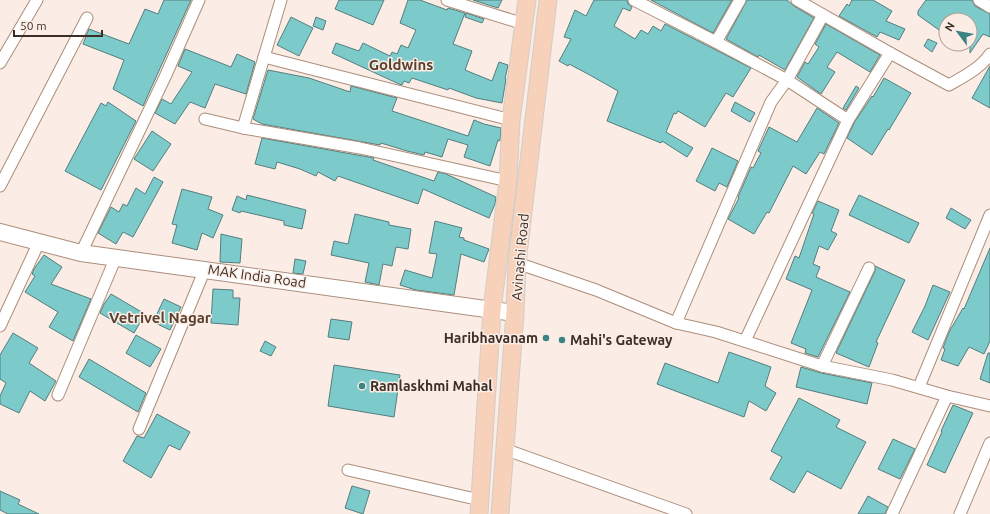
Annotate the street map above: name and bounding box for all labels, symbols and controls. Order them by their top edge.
scale bar [14,12,102,38]
north arrow [938,12,978,52]
text: 50 m [20,19,47,32]
text: N [942,20,957,33]
district label: Goldwins [369,56,433,73]
street label: Avinashi Road [508,213,532,301]
street label: MAK India Road [207,261,307,291]
district label: Vetrivel Nagar [109,309,212,326]
place label: Haribhavanam [444,330,538,346]
place label: Mahi's Gateway [570,332,673,348]
marker: Haribhavanam [541,333,551,343]
marker: Mahi's Gateway [557,335,567,345]
place label: Ramlaskhmi Mahal [370,378,493,394]
marker: Ramlaskhmi Mahal [357,381,367,391]

